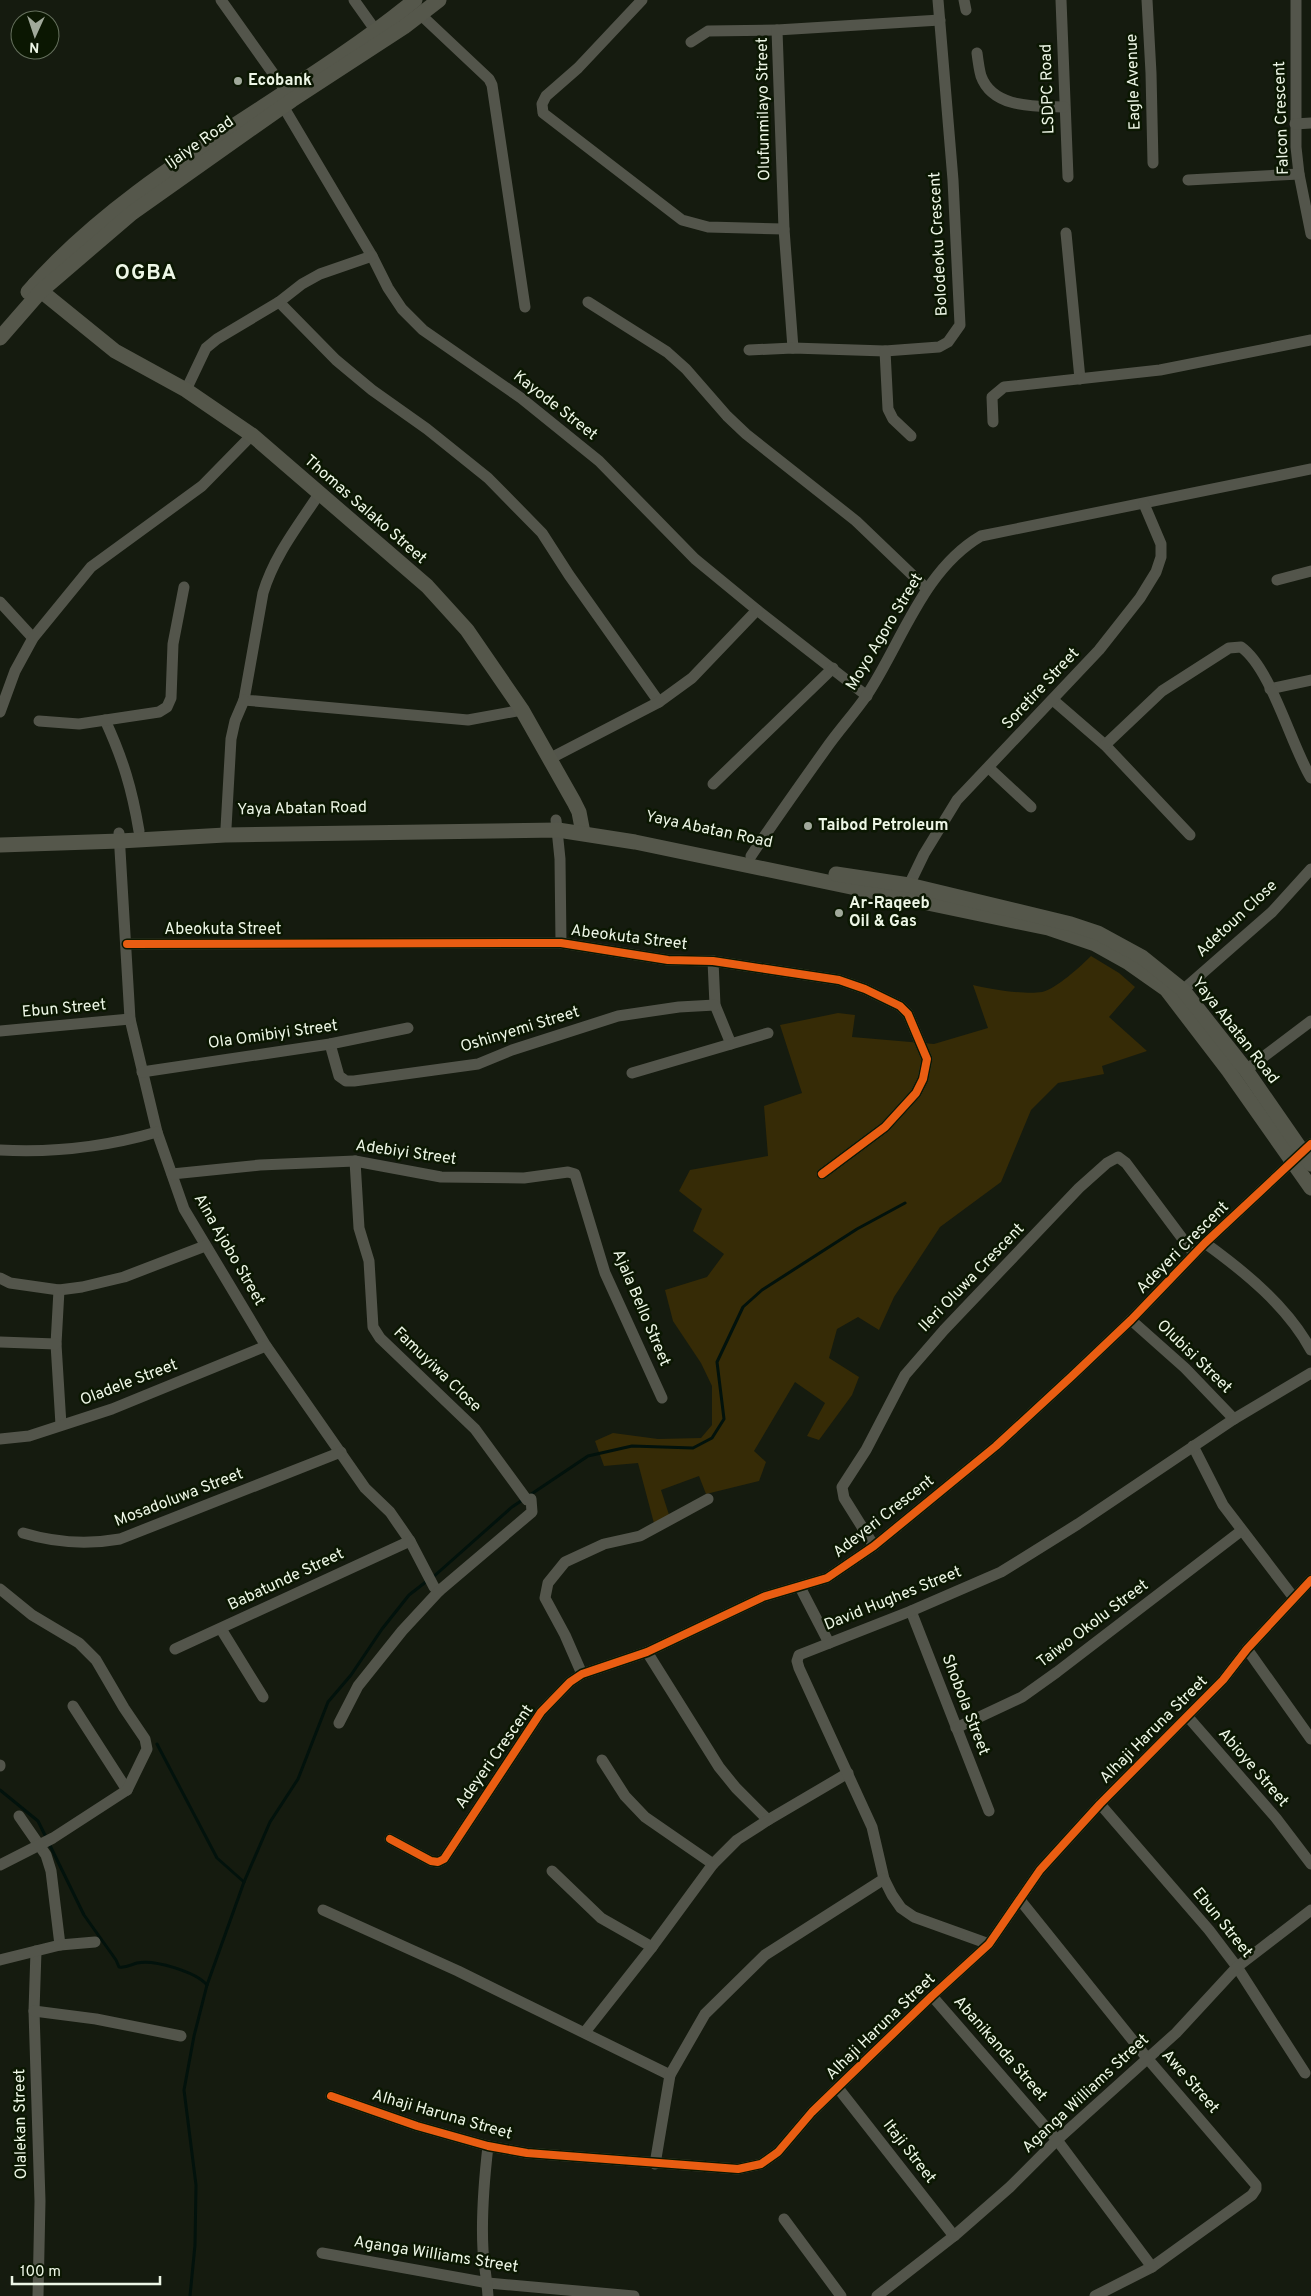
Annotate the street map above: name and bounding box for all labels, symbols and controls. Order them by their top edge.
north arrow [10,10,60,60]
street label: Eagle Avenue [1122,33,1146,131]
street label: Olufunmilayo Street [753,37,775,181]
text: N [29,38,40,55]
street label: LSDPC Road [1036,44,1060,134]
street label: Falcon Crescent [1270,61,1294,175]
place label: Ecobank [248,71,312,91]
marker: Ecobank [232,75,244,87]
street label: Ijaiye Road [162,112,238,174]
street label: Bolodeoku Crescent [925,171,953,317]
district label: OGBA [115,260,177,287]
street label: Kayode Street [509,367,601,445]
street label: Thomas Salako Street [300,451,430,569]
street label: Moyo Agoro Street [842,570,928,694]
street label: Soretire Street [998,644,1084,734]
street label: Yaya Abatan Road [237,798,367,820]
street label: Yaya Abatan Road [643,807,775,853]
place label: Taibod Petroleum [818,816,949,836]
marker: Taibod Petroleum [802,820,814,832]
street label: Adetoun Close [1192,876,1282,962]
place label: Ar-Raqeeb Oil & Gas [849,894,930,932]
marker: Ar-Raqeeb Oil & Gas [833,907,845,919]
street label: Abeokuta Street [164,920,282,940]
street label: Abeokuta Street [570,921,688,955]
street label: Yaya Abatan Road [1187,974,1283,1088]
street label: Ebun Street [21,995,107,1023]
street label: Oshinyemi Street [458,1002,582,1058]
street label: Ola Omibiyi Street [207,1016,339,1054]
street label: Adebiyi Street [354,1136,458,1170]
street label: Aina Ajobo Street [189,1190,269,1310]
street label: Adeyeri Crescent [1133,1198,1233,1298]
street label: Ileri Oluwa Crescent [915,1219,1029,1337]
street label: Ajala Bello Street [607,1247,675,1369]
street label: Olubisi Street [1152,1316,1236,1398]
street label: Famuyiwa Close [389,1323,485,1417]
street label: Oladele Street [77,1355,181,1411]
street label: Mosadoluwa Street [112,1464,246,1532]
street label: Adeyeri Crescent [829,1471,939,1563]
street label: Babatunde Street [225,1544,347,1616]
street label: David Hughes Street [821,1562,965,1636]
street label: Taiwo Okolu Street [1033,1576,1153,1672]
street label: Shobola Street [937,1652,993,1758]
street label: Alhaji Haruna Street [1096,1672,1212,1788]
street label: Adeyeri Crescent [452,1701,538,1813]
street label: Abioye Street [1213,1725,1293,1811]
street label: Ebun Street [1188,1884,1256,1962]
street label: Alhaji Haruna Street [822,1970,940,2084]
street label: Abanikanda Street [949,1992,1051,2106]
street label: Aganga Williams Street [1018,2030,1154,2158]
street label: Awe Street [1157,2046,1223,2118]
street label: Olalekan Street [10,2069,32,2179]
street label: Alhaji Haruna Street [370,2085,514,2145]
street label: Itaji Street [878,2116,940,2188]
street label: Aganga Williams Street [352,2232,520,2278]
scale bar [12,2254,160,2286]
text: 100 m [20,2263,61,2282]

